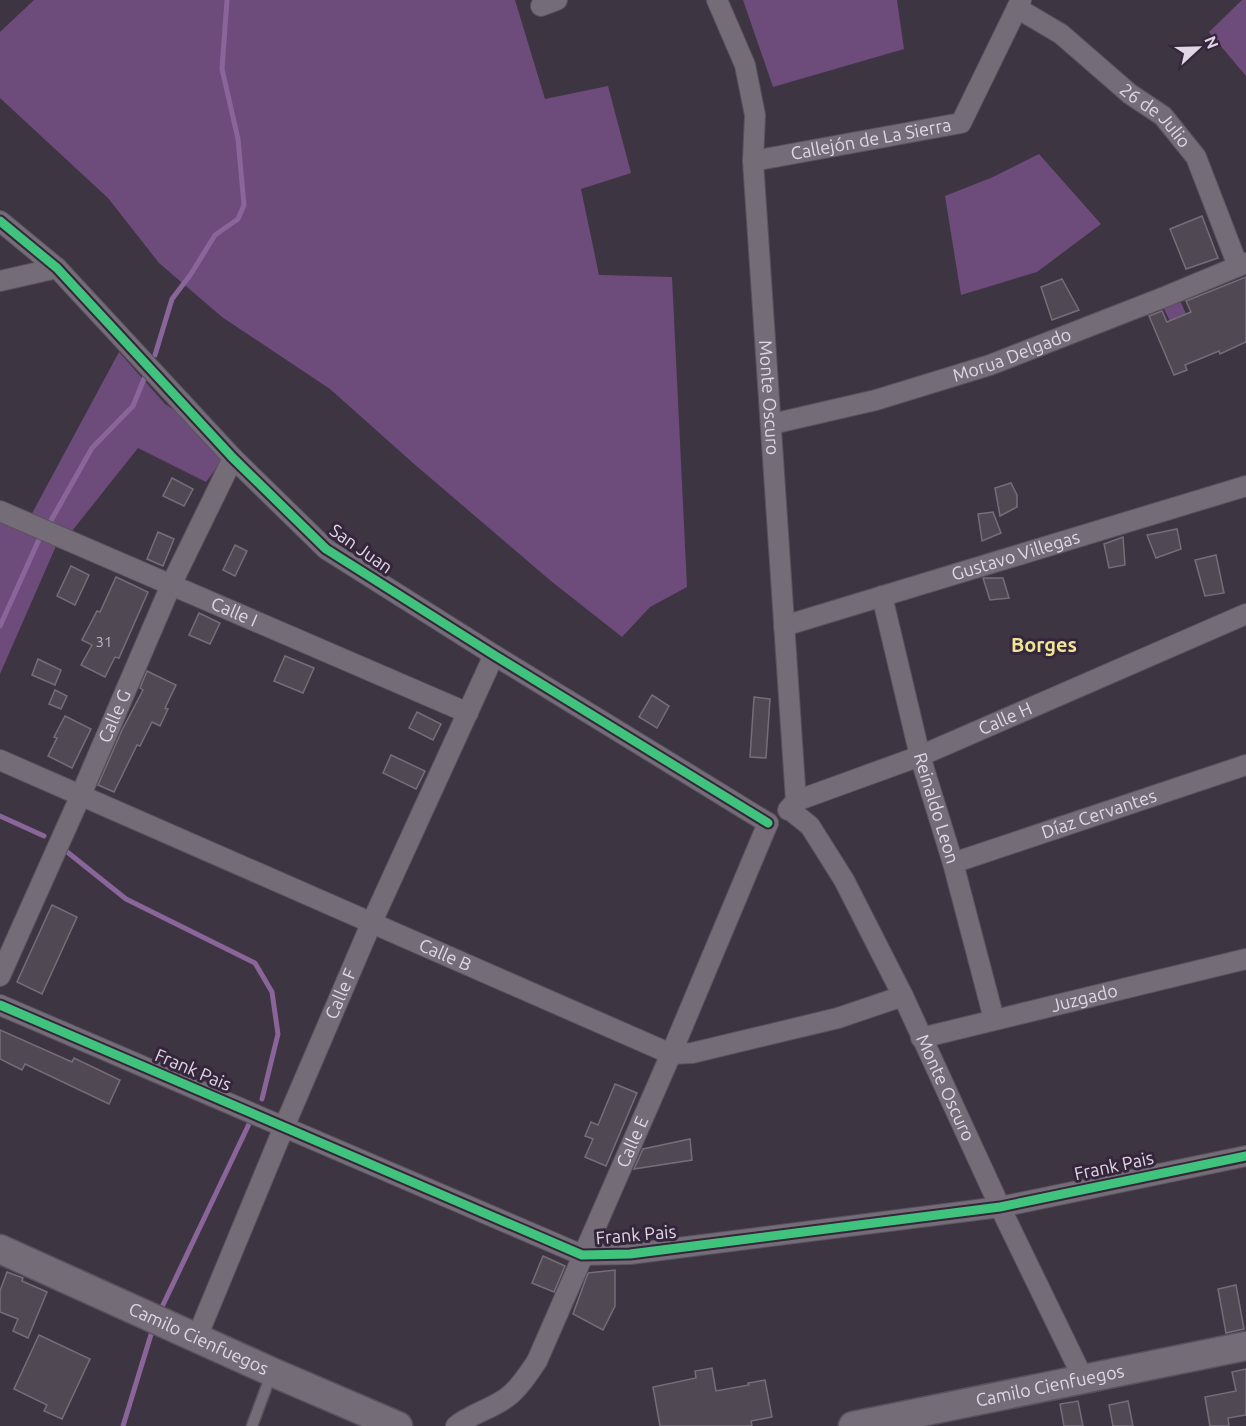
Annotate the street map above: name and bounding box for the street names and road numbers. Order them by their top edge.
street label: 26 de Julio [1116,79,1195,151]
street label: Callejón de La Sierra [789,114,953,163]
street label: Morua Delgado [950,323,1074,385]
street label: Monte Oscuro [756,339,784,456]
street label: San Juan [326,519,397,577]
street label: Gustavo Villegas [949,526,1082,584]
street label: Calle I [208,592,261,630]
street label: Calle G [94,686,134,745]
street label: Calle H [975,698,1035,738]
street label: Reinaldo Leon [911,750,964,866]
street label: Díaz Cervantes [1039,785,1159,842]
street label: Calle B [416,934,475,974]
street label: Calle F [320,965,360,1022]
street label: Juzgado [1049,980,1119,1015]
street label: Monte Oscuro [913,1031,979,1144]
street label: Frank Pais [152,1044,235,1094]
street label: Calle E [612,1113,652,1170]
street label: Frank Pais [1072,1147,1156,1183]
street label: Frank Pais [595,1221,677,1247]
street label: Camilo Cienfuegos [126,1298,272,1378]
street label: Camilo Cienfuegos [974,1360,1126,1410]

